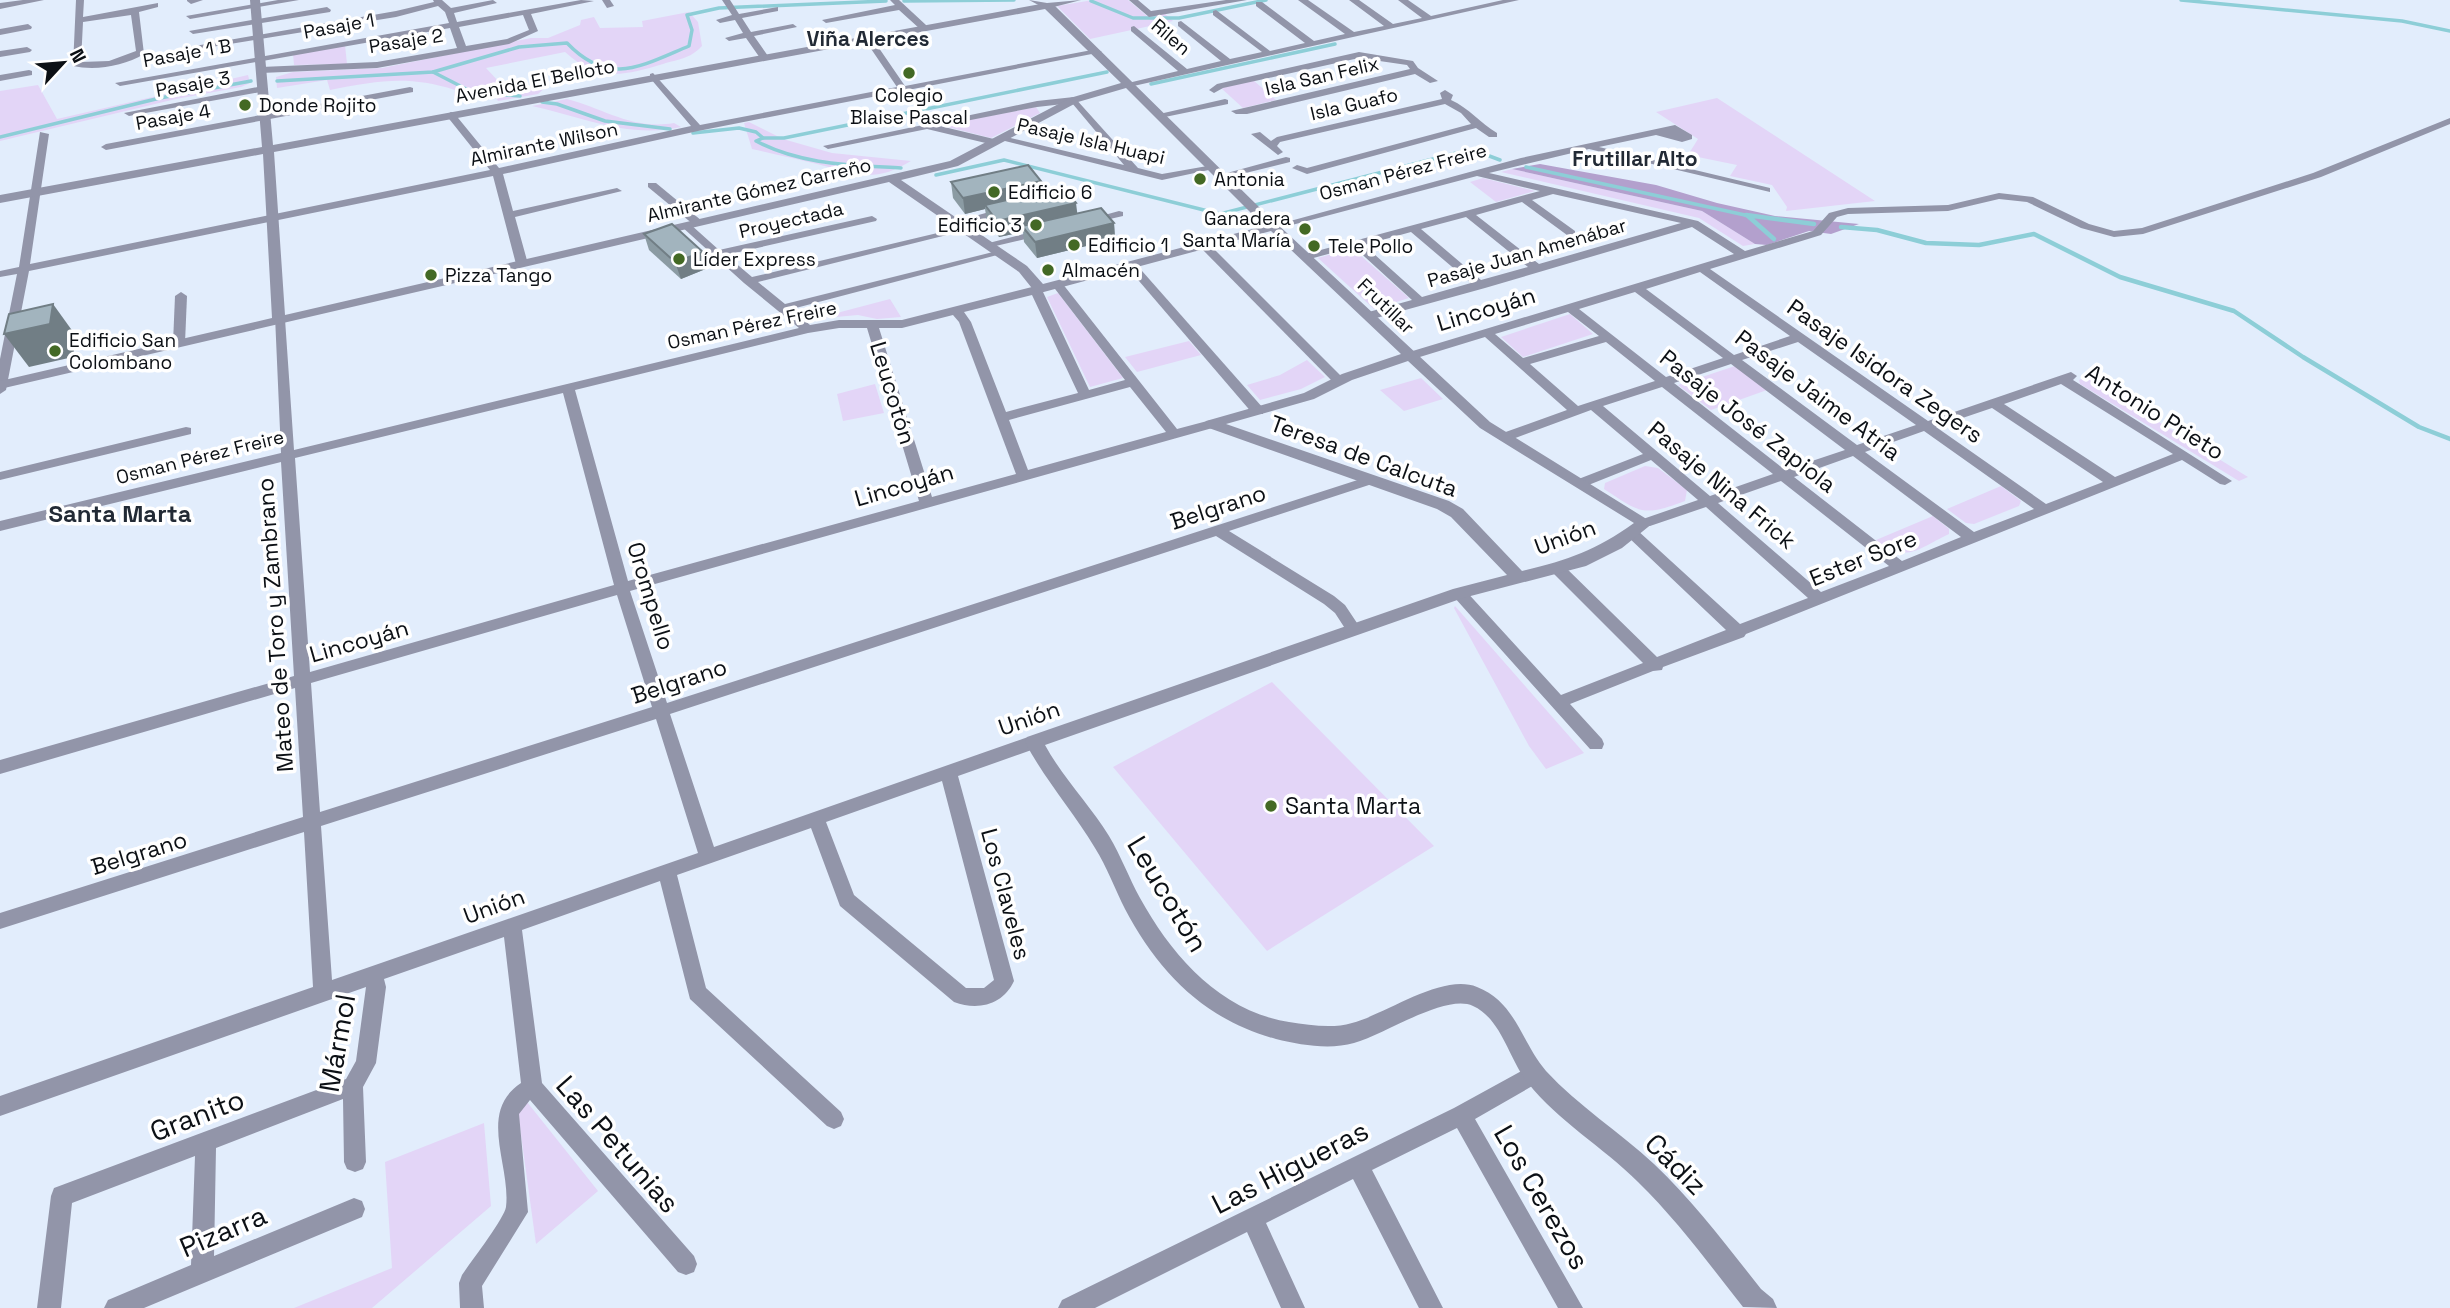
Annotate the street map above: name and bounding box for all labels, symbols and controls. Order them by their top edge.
street label: Pasaje 1 [302,7,376,45]
street label: Rilen [1146,13,1196,61]
street label: Pasaje 2 [367,23,445,59]
district label: Viña Alerces [806,25,930,52]
north arrow [28,28,98,98]
street label: Pasaje 1 B [141,33,233,73]
text: N [64,45,92,67]
street label: Isla San Felix [1263,51,1381,101]
street label: Avenida El Belloto [453,53,617,109]
street label: Pasaje 3 [154,65,232,103]
marker: Colegio Blaise Pascal [901,65,917,81]
street label: Isla Guafo [1308,82,1400,126]
place label: Colegio Blaise Pascal [850,83,968,130]
place label: Donde Rojito [259,93,377,118]
marker: Donde Rojito [237,97,253,113]
street label: Pasaje 4 [134,98,213,136]
street label: Pasaje Isla Huapi [1015,112,1167,170]
street label: Almirante Wilson [468,116,620,172]
street label: Osman Pérez Freire [1316,138,1490,206]
district label: Frutillar Alto [1572,145,1698,172]
street label: Almirante Gómez Carreño [644,152,874,228]
place label: Antonia [1214,167,1285,192]
marker: Antonia [1192,171,1208,187]
place label: Edificio 6 [1008,180,1092,205]
marker: Edificio 6 [986,184,1002,200]
street label: Proyectada [736,196,846,244]
place label: Ganadera Santa María [1182,206,1291,253]
place label: Edificio 3 [938,213,1022,238]
street label: Pasaje Juan Amenábar [1425,213,1629,293]
marker: Edificio 3 [1028,217,1044,233]
marker: Ganadera Santa María [1297,221,1313,237]
place label: Edificio 1 [1088,233,1169,258]
place label: Tele Pollo [1328,234,1413,259]
marker: Edificio 1 [1066,237,1082,253]
marker: Tele Pollo [1306,238,1322,254]
place label: Líder Express [693,247,816,272]
marker: Líder Express [671,251,687,267]
place label: Almacén [1062,258,1140,283]
marker: Almacén [1040,262,1056,278]
place label: Pizza Tango [445,263,552,288]
marker: Pizza Tango [423,267,439,283]
street label: Frutillar [1352,273,1420,339]
street label: Lincoyán [1433,280,1539,338]
street label: Pasaje Isidora Zegers [1781,292,1989,450]
street label: Osman Pérez Freire [665,295,839,355]
street label: Pasaje Jaime Atria [1729,323,1907,467]
place label: Edificio San Colombano [69,328,176,375]
street label: Leucotón [863,338,923,448]
marker: Edificio San Colombano [47,343,63,359]
street label: Pasaje José Zapiola [1654,343,1842,499]
street label: Antonio Prieto [2080,357,2230,467]
street label: Teresa de Calcuta [1266,408,1462,504]
street label: Pasaje Nina Frick [1642,414,1802,556]
street label: Osman Pérez Freire [113,424,287,490]
street label: Lincoyán [851,457,957,513]
street label: Mateo de Toro y Zambrano [250,477,300,773]
street label: Belgrano [1166,477,1270,537]
district label: Santa Marta [48,498,192,529]
street label: Unión [1530,512,1600,562]
street label: Ester Sore [1805,523,1921,593]
street label: Orompello [620,538,682,654]
street label: Lincoyán [306,613,412,669]
street label: Belgrano [627,651,731,711]
street label: Unión [994,694,1064,742]
place label: Santa Marta [1285,791,1421,821]
marker: Santa Marta [1263,798,1279,814]
street label: Belgrano [87,824,191,882]
street label: Los Claveles [974,825,1038,963]
street label: Leucotón [1119,829,1217,959]
street label: Unión [459,881,529,931]
street label: Mármol [311,991,363,1095]
street label: Las Petunias [549,1068,687,1220]
street label: Granito [145,1081,249,1149]
street label: Las Higueras [1206,1112,1374,1222]
street label: Los Cerezos [1486,1118,1598,1276]
street label: Cádiz [1637,1125,1715,1203]
street label: Pizarra [174,1197,272,1265]

